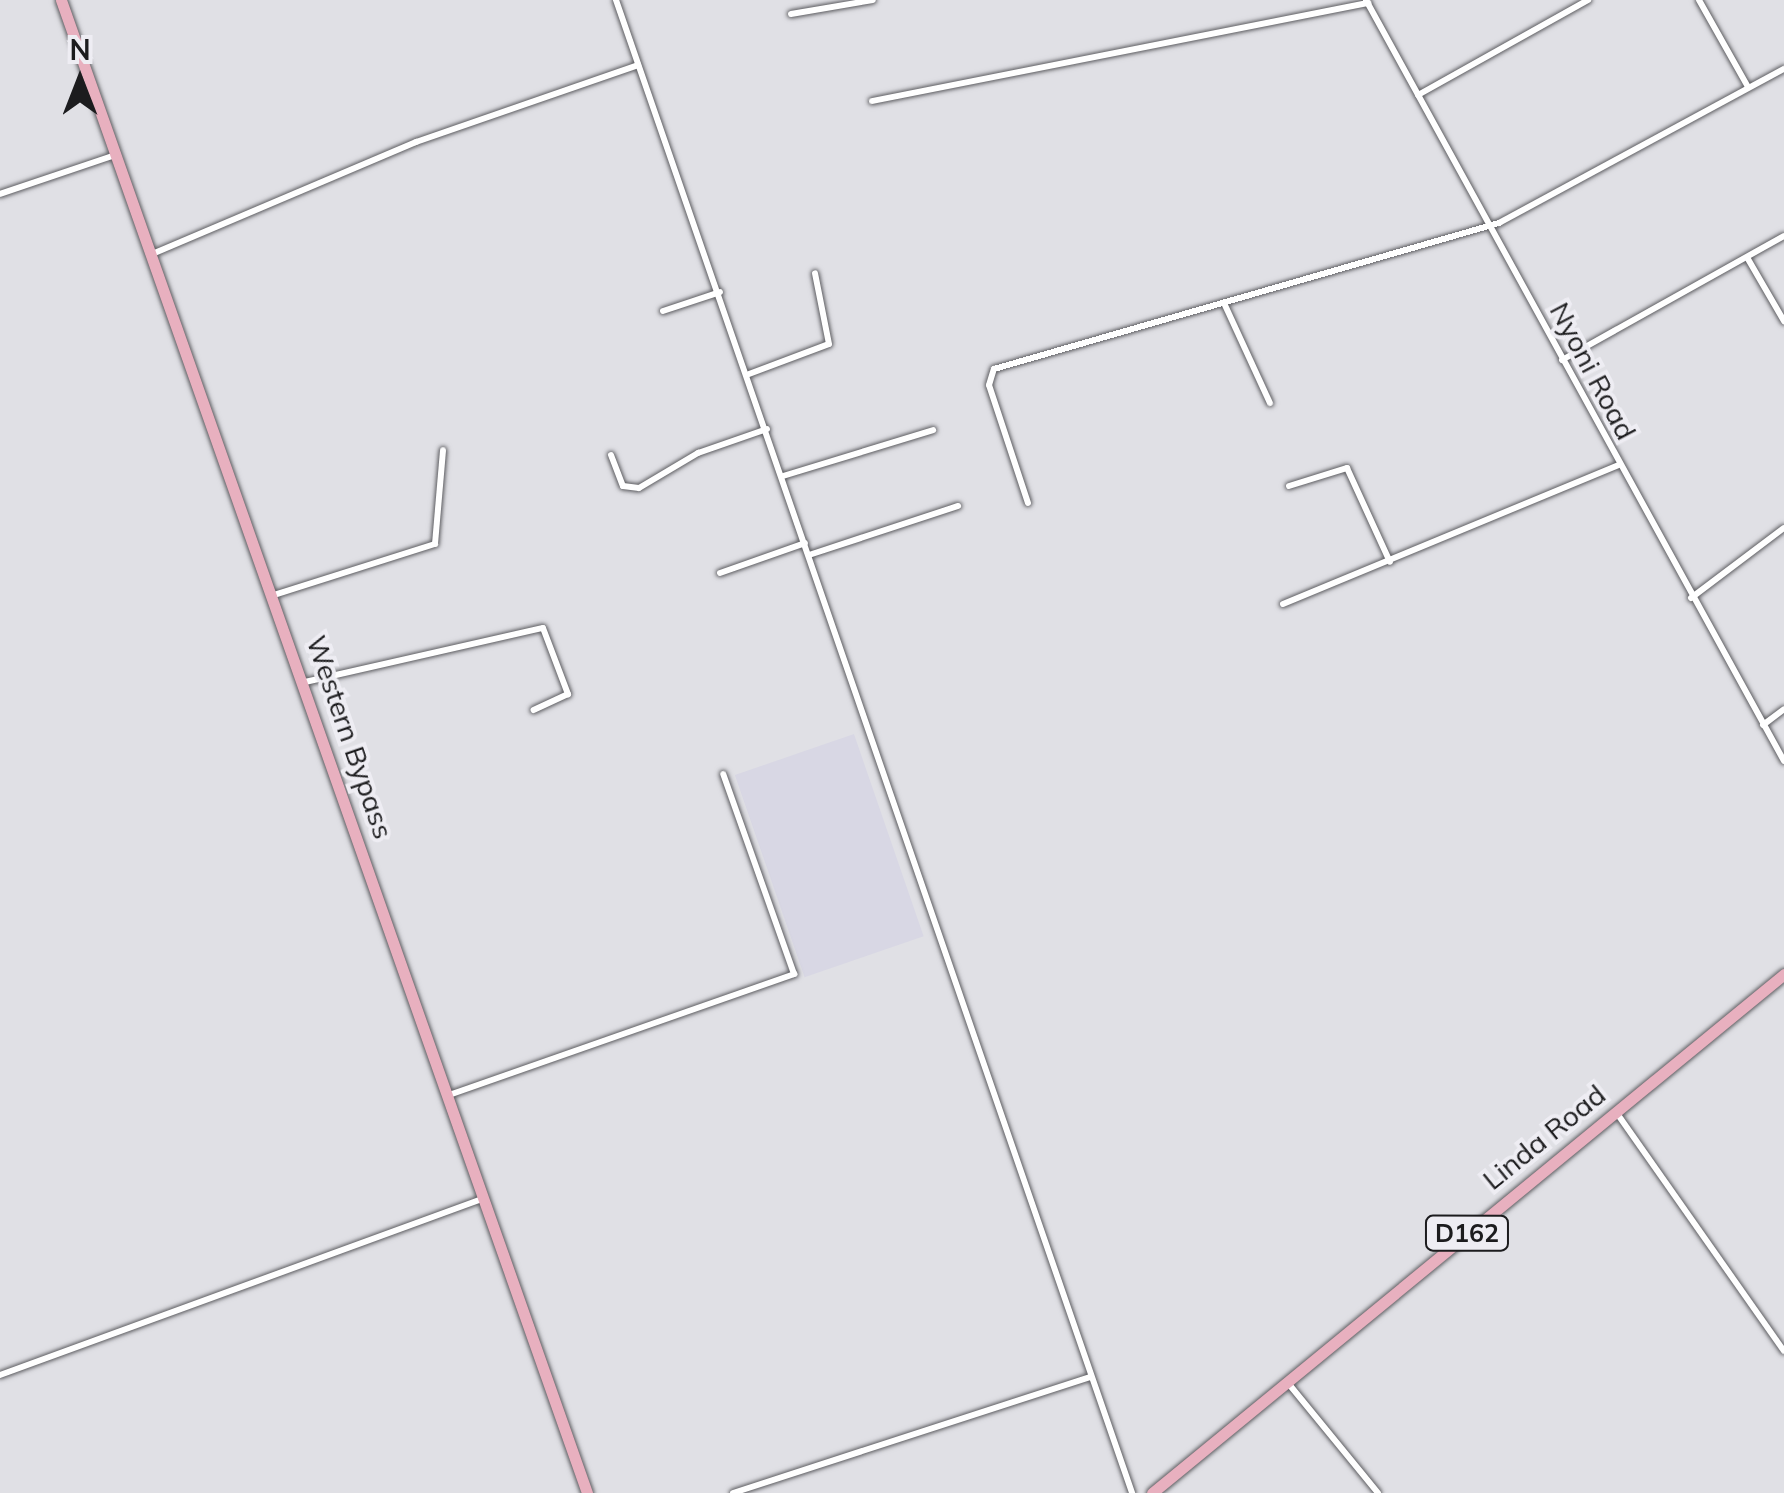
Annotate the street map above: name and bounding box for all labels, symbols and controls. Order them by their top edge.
north arrow [30,30,130,130]
text: N [69,32,91,67]
street label: Nyoni Road [1543,297,1643,445]
street label: Western Bypass [300,631,400,843]
street label: Linda Road [1476,1077,1612,1197]
road number: D162 [1424,1213,1510,1253]

